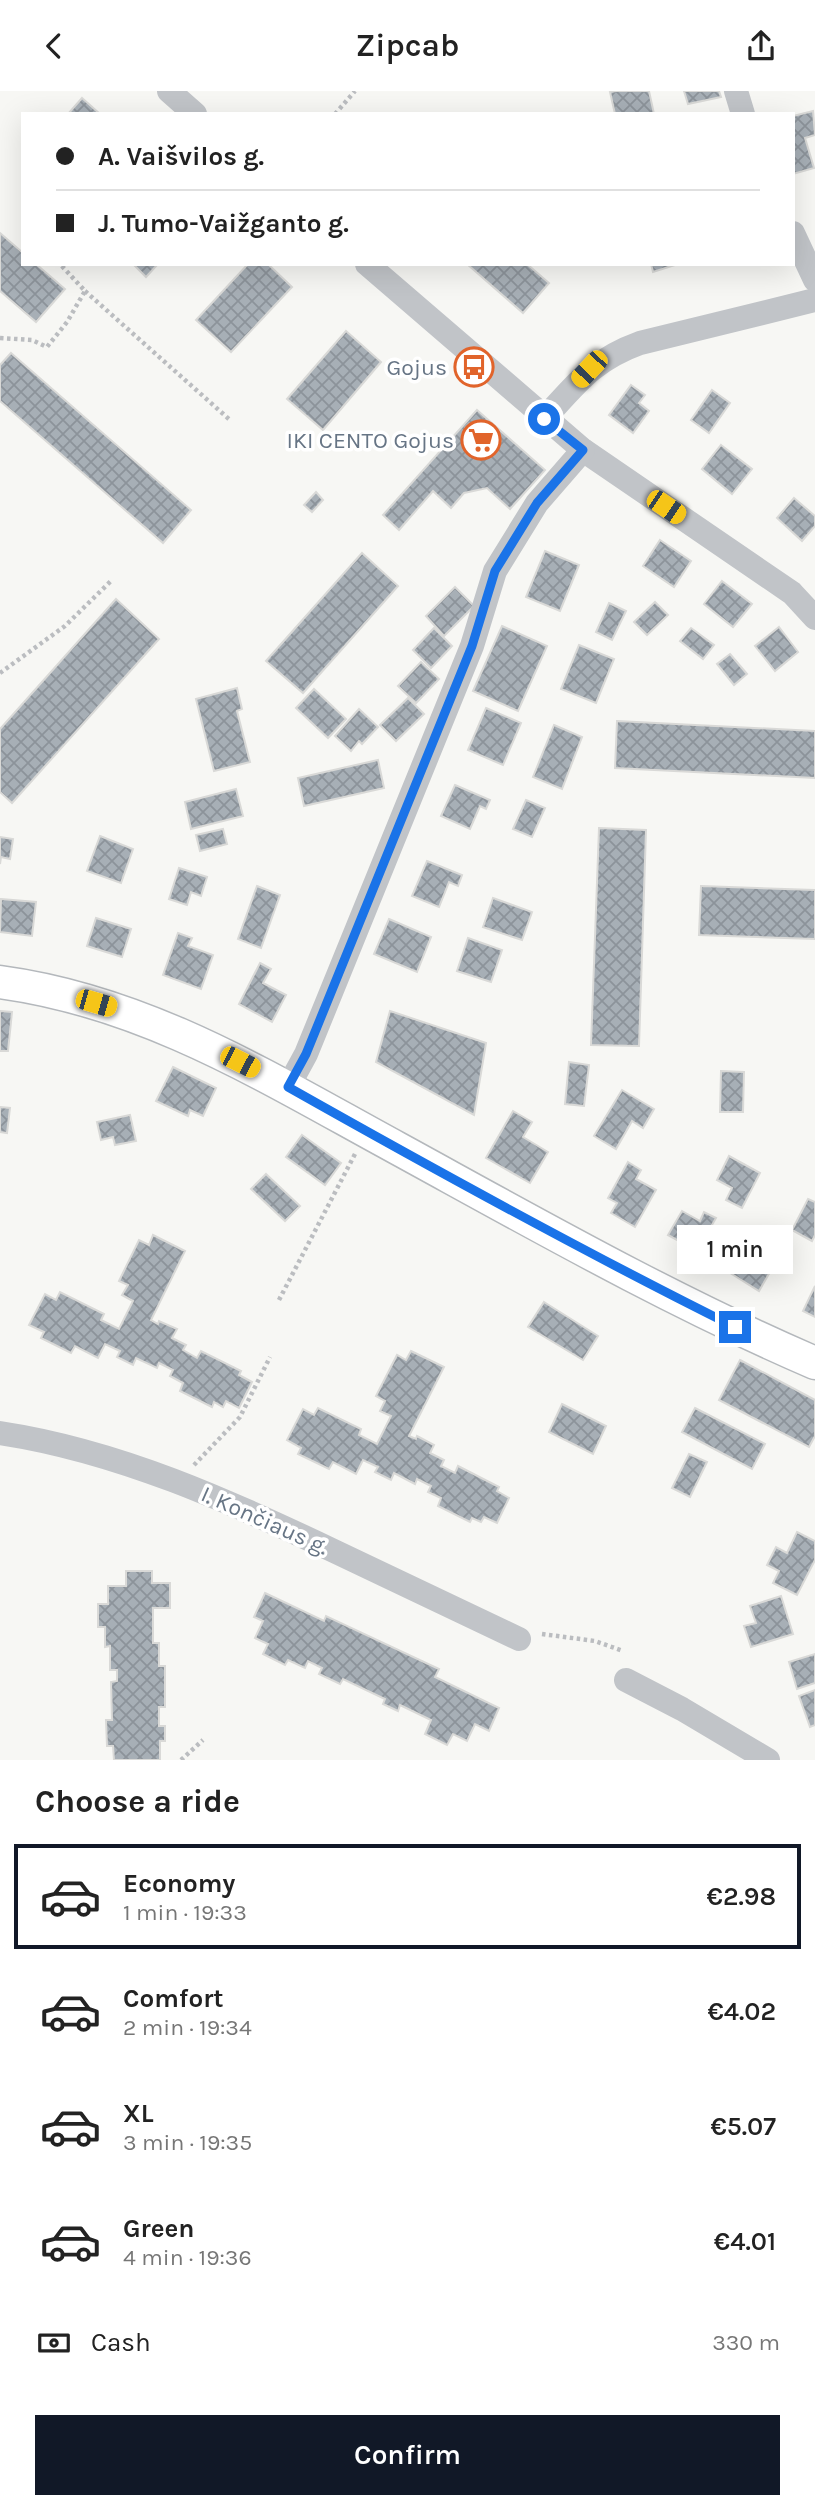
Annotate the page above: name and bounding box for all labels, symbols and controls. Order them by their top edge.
icon: back [35,27,73,65]
text: Zipcab [355,27,460,64]
icon: share [742,27,780,65]
text: A. Vaišvilos g. [98,141,264,172]
text: J. Tumo-Vaižganto g. [98,208,349,239]
bus stop icon: Gojus [453,346,495,388]
car [567,346,612,392]
place label: Gojus [386,354,447,381]
route start [528,403,560,435]
supermarket icon: IKI CENTO Gojus [460,419,502,461]
place label: IKI CENTO Gojus [287,427,454,454]
car [643,487,690,527]
car [73,987,120,1019]
car [217,1043,264,1081]
callout: 1 min [677,1225,793,1275]
text: 1 min [706,1236,764,1263]
route end [719,1311,751,1343]
street label: I. Končiaus g. [197,1480,333,1561]
text: Choose a ride [35,1783,240,1820]
icon: car [39,1865,102,1928]
text: Economy [123,1868,235,1899]
text: €2.98 [707,1881,776,1912]
text: 1 min · 19:33 [123,1899,247,1926]
icon: car [39,1980,102,2043]
text: Comfort [123,1983,224,2014]
text: €4.02 [707,1996,776,2027]
text: 2 min · 19:34 [123,2014,252,2041]
icon: car [39,2095,102,2158]
text: XL [123,2098,154,2129]
text: €5.07 [710,2111,776,2142]
text: 3 min · 19:35 [123,2129,252,2156]
icon: car [39,2210,102,2273]
text: Green [123,2213,195,2244]
text: €4.01 [714,2226,776,2257]
text: 4 min · 19:36 [123,2244,252,2271]
icon: cash [35,2324,73,2362]
text: Cash [91,2327,151,2358]
text: 330 m [712,2329,780,2356]
button: Confirm [35,2415,780,2495]

